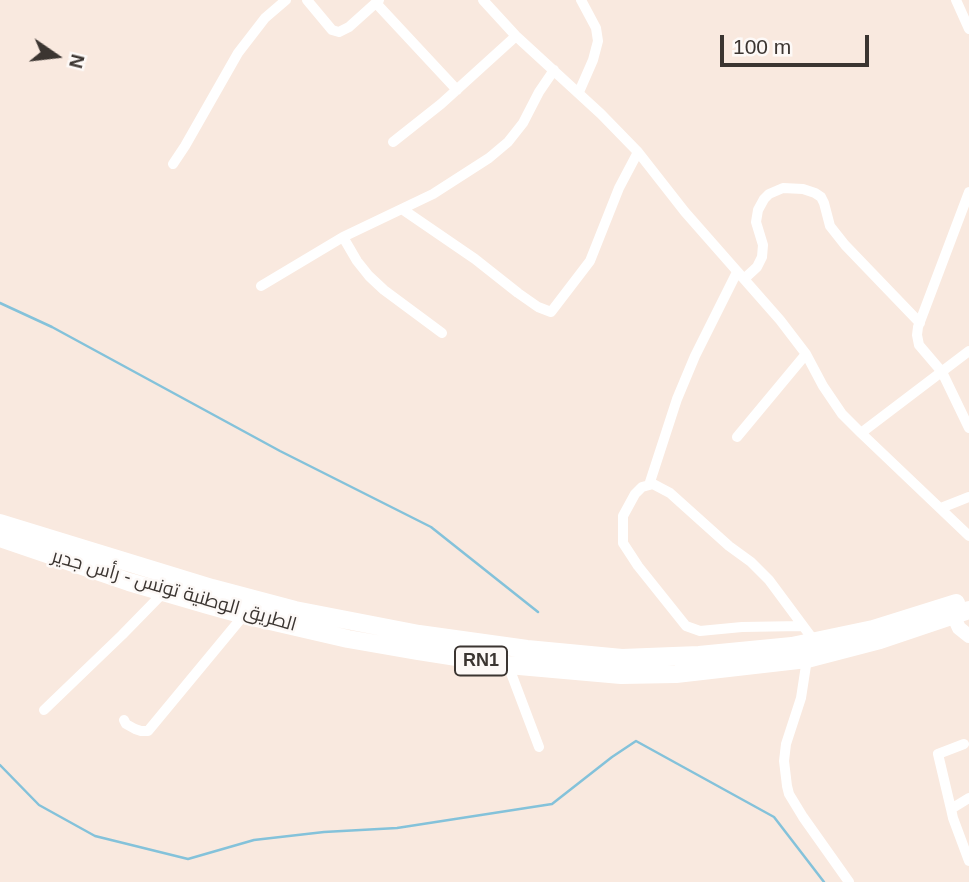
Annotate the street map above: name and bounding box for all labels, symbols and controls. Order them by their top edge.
north arrow [21,21,91,91]
scale bar [724,21,873,65]
text: 100 m [733,35,791,58]
text: N [65,52,89,70]
street label: الطريق الوطنية تونس - رأس جدير [49,545,299,637]
road number: RN1 [455,646,507,676]

